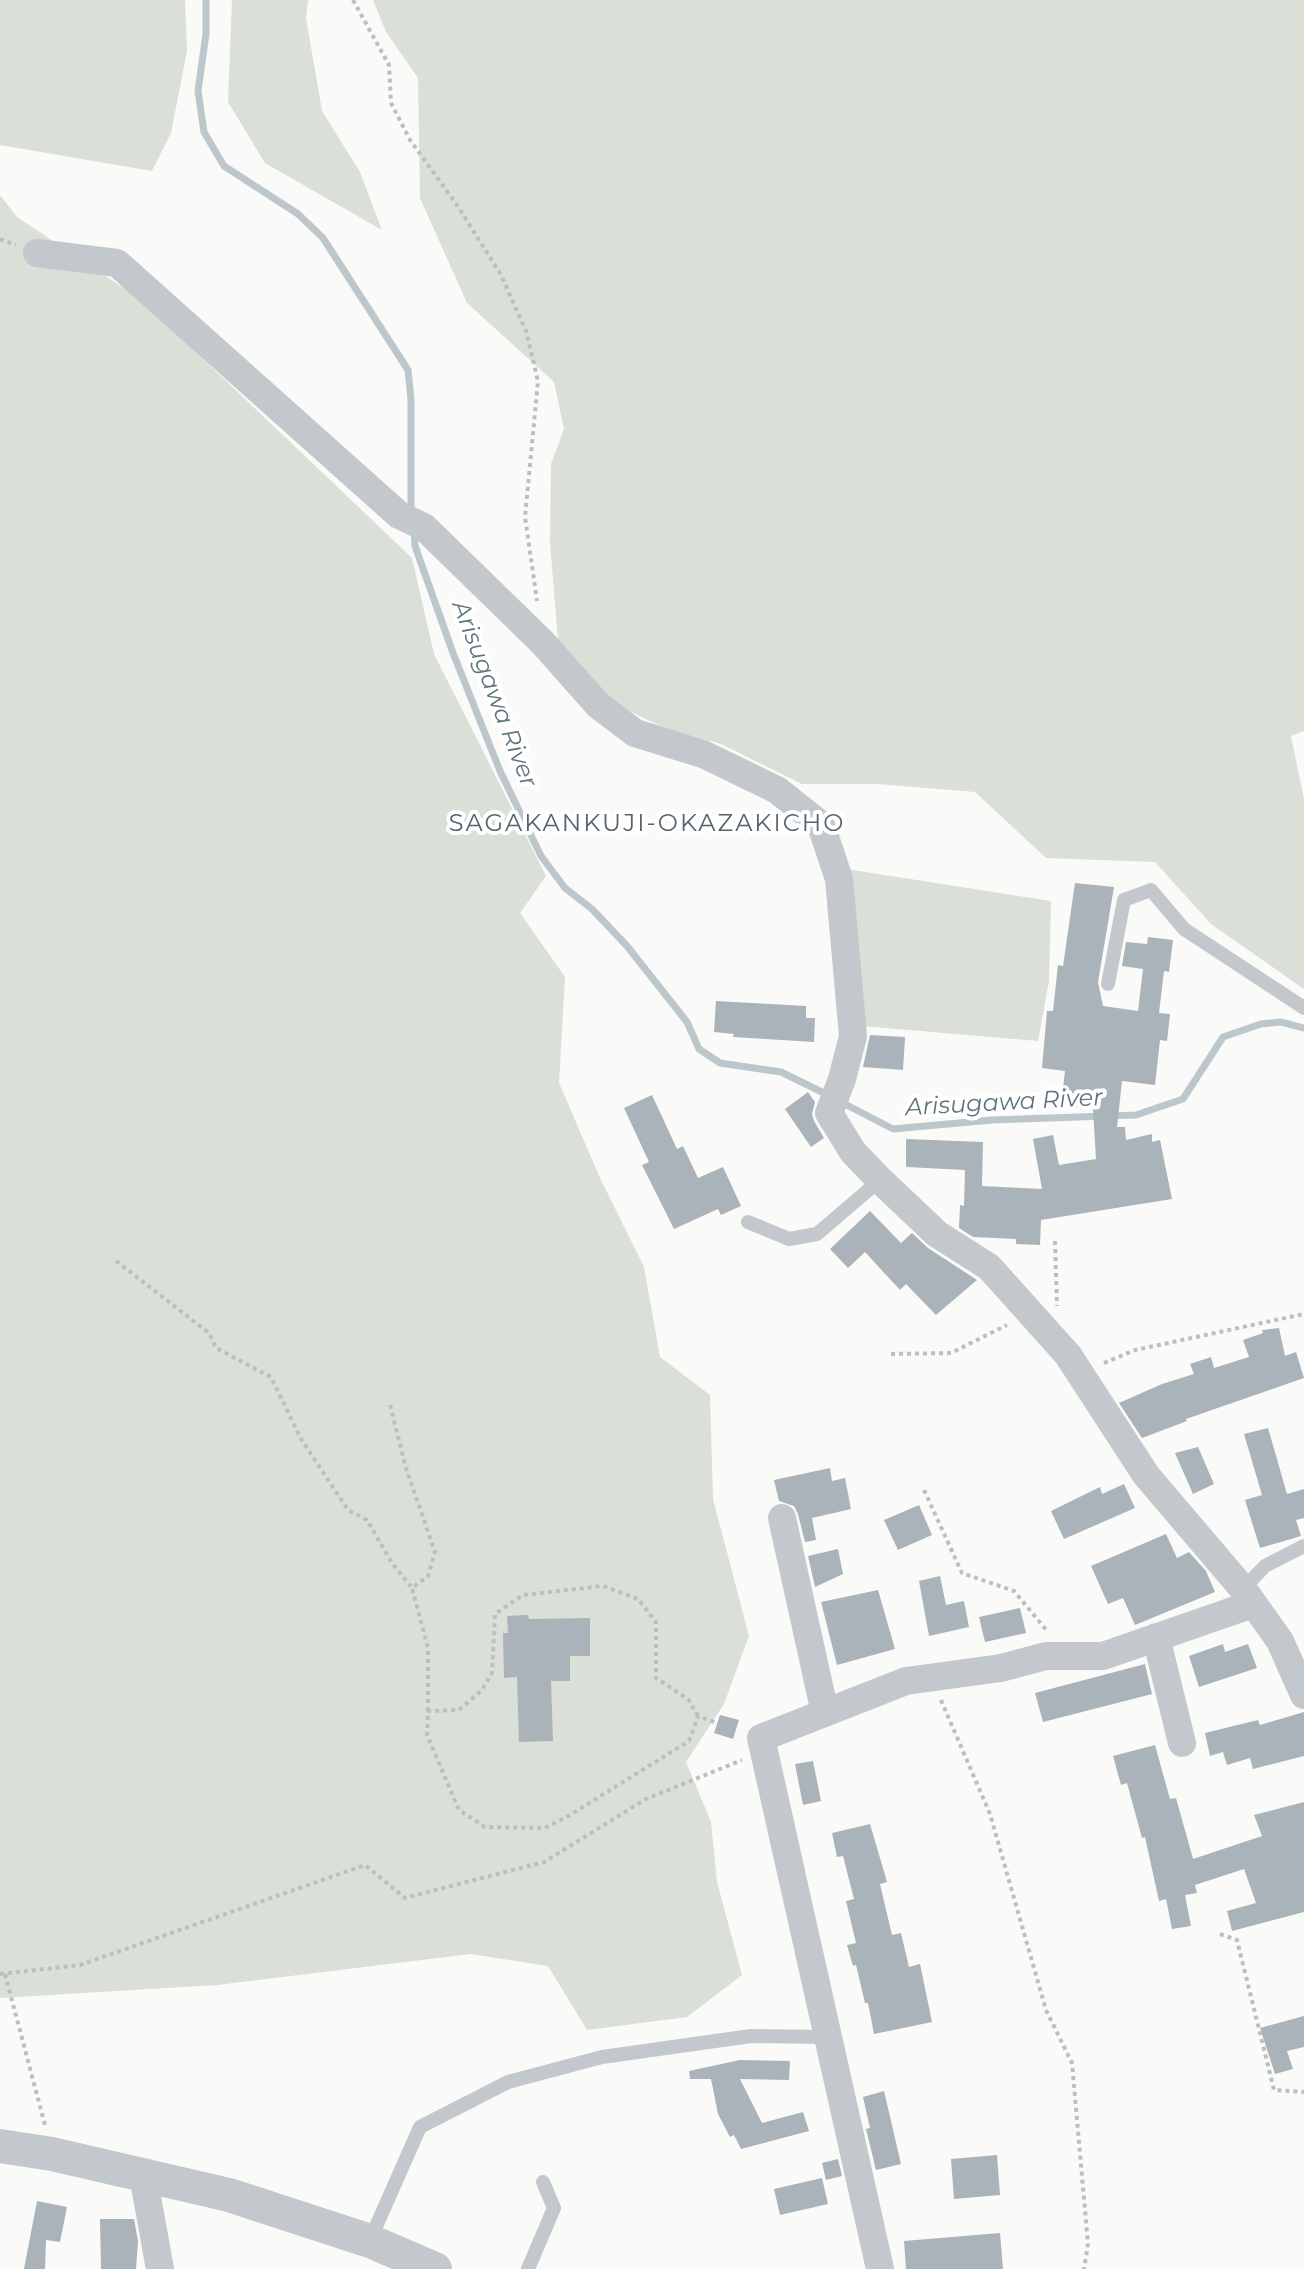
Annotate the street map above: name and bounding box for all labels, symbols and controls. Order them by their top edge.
water label: Arisugawa River [445,597,543,791]
district label: SAGAKANKUJI-OKAZAKICHO [449,810,845,838]
water label: Arisugawa River [905,1083,1103,1123]

